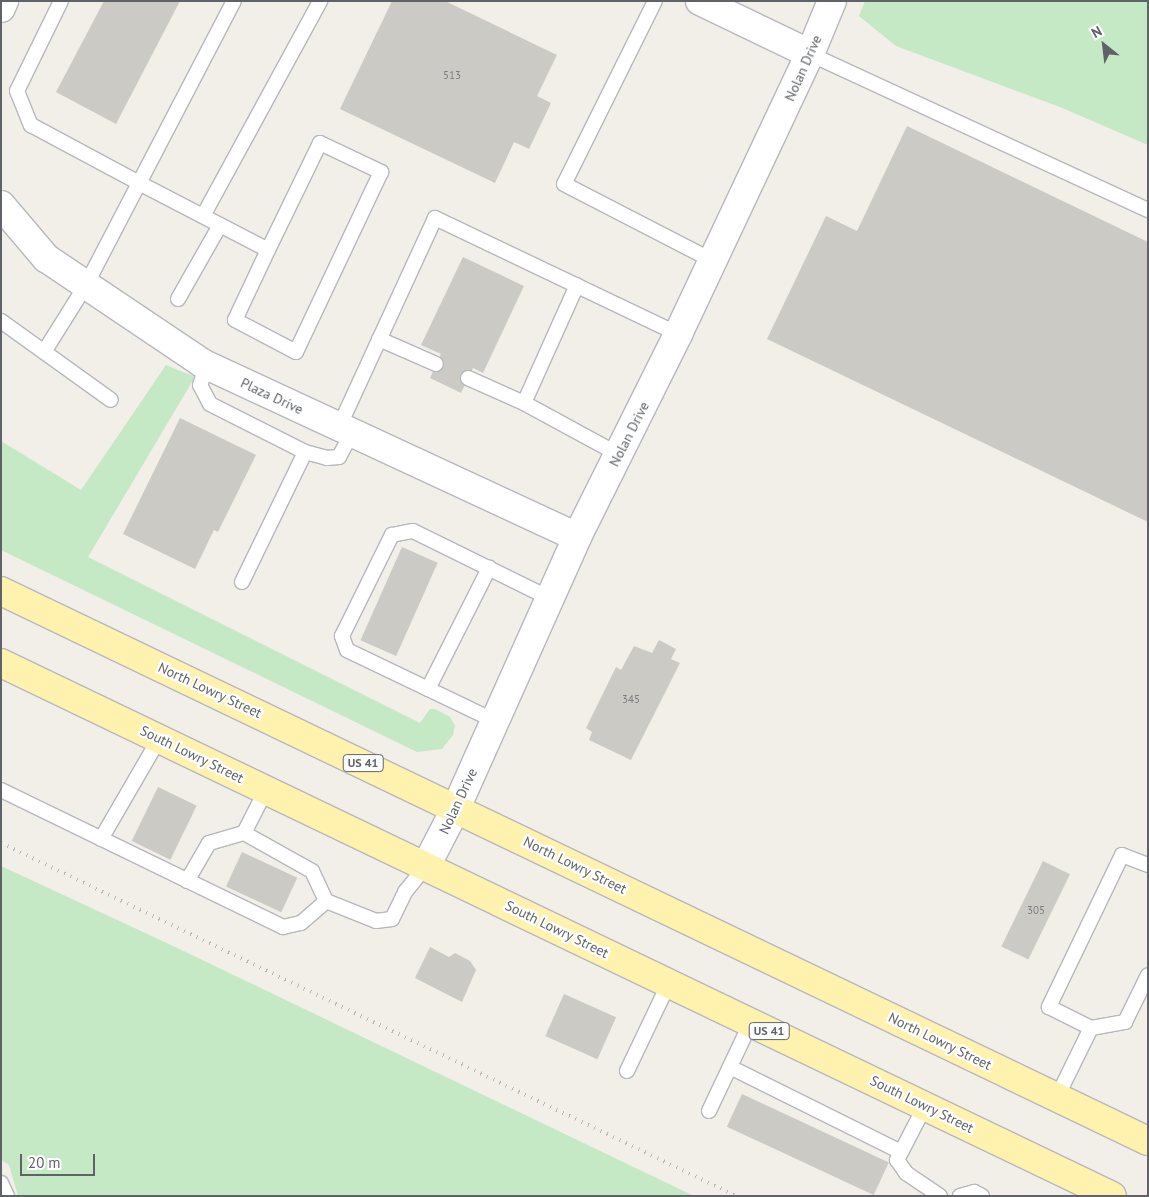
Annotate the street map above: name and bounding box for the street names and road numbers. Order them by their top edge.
street label: Nolan Drive [781,32,825,104]
street label: Plaza Drive [238,374,306,418]
street label: Nolan Drive [605,399,653,469]
street label: North Lowry Street [155,658,265,722]
street label: South Lowry Street [137,722,247,786]
road number: US 41 [342,754,384,772]
street label: Nolan Drive [435,765,481,837]
street label: North Lowry Street [521,833,629,897]
street label: South Lowry Street [502,897,612,961]
street label: North Lowry Street [886,1009,994,1073]
road number: US 41 [748,1021,790,1040]
street label: South Lowry Street [867,1072,977,1136]

